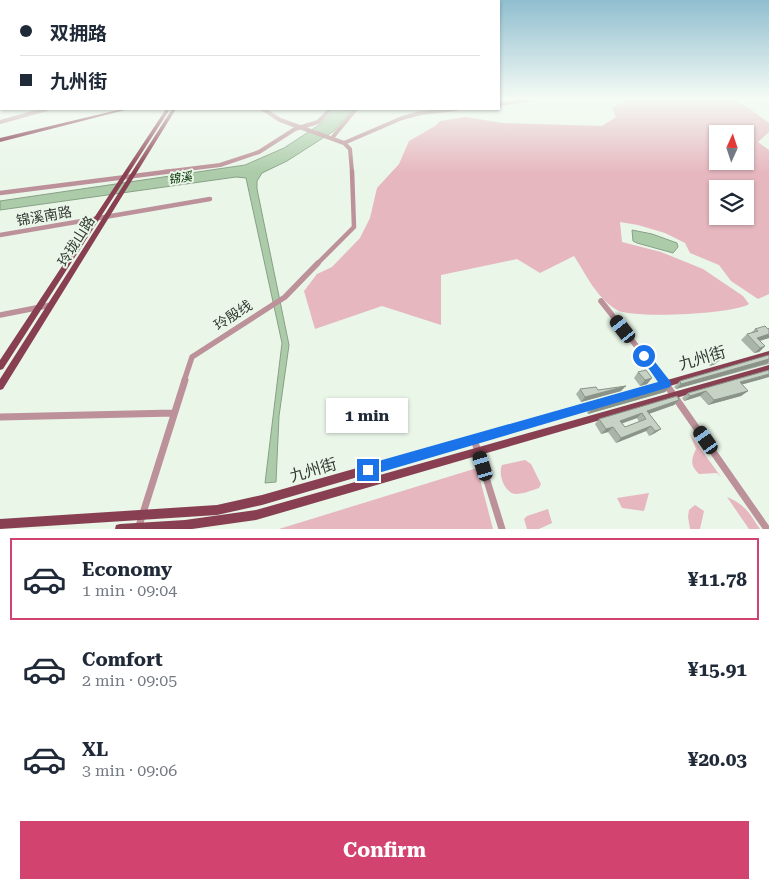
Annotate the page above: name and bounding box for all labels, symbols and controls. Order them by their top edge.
text: 双拥路 [50,22,107,45]
text: 九州街 [50,70,107,93]
north arrow [709,125,754,170]
map controls [709,125,754,225]
water label: 锦溪 [167,169,195,187]
button: layers [709,180,754,225]
street label: 锦溪南路 [15,203,73,229]
street label: 玲珑山路 [54,213,98,269]
street label: 玲殷线 [211,297,255,333]
car [607,313,638,345]
street label: 九州街 [676,342,728,374]
route start [633,345,655,367]
callout: 1 min [327,398,409,432]
text: 1 min [345,406,389,425]
car [691,423,720,457]
car [471,449,494,483]
street label: 九州街 [287,454,339,486]
route end [357,459,379,481]
icon: car [22,557,67,602]
text: Economy [82,558,172,581]
text: ¥11.78 [688,568,747,591]
text: 1 min · 09:04 [82,581,177,600]
icon: car [22,647,67,692]
text: Comfort [82,648,163,671]
text: ¥15.91 [688,658,747,681]
text: 2 min · 09:05 [82,671,177,690]
icon: car [22,737,67,782]
text: XL [82,738,108,761]
text: ¥20.03 [688,748,747,771]
text: 3 min · 09:06 [82,761,177,780]
button: Confirm [20,821,749,879]

